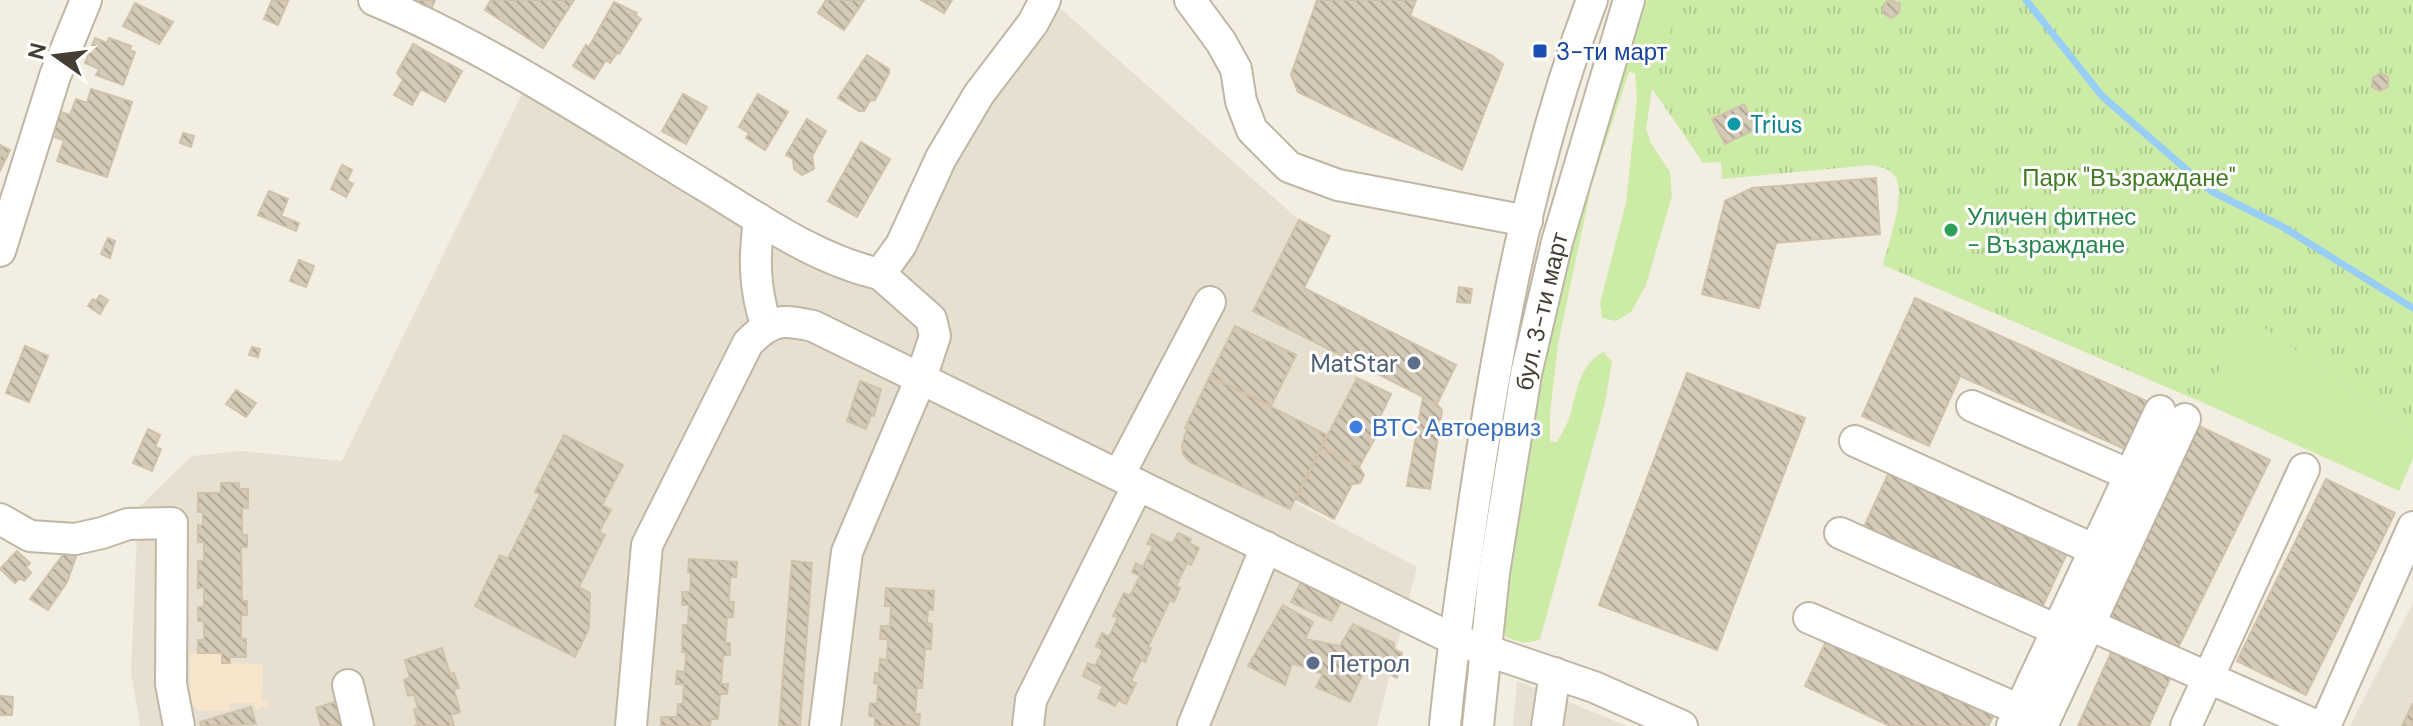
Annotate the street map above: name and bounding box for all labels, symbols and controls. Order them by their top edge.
north arrow [16,16,96,96]
place label: 3-ти март [1556,36,1668,67]
text: N [21,40,53,63]
marker: 3-ти март [1531,42,1549,60]
place label: Trius [1750,109,1803,140]
marker: Trius [1725,115,1743,133]
park label: Парк "Възраждане" [2022,162,2236,193]
place label: Уличен фитнес - Възраждане [1967,201,2136,260]
marker: Уличен фитнес - Възраждане [1942,221,1960,239]
street label: бул. 3-ти март [1508,228,1575,392]
place label: MatStar [1310,348,1398,379]
marker: MatStar [1405,354,1423,372]
place label: ВТС Автоервиз [1372,412,1541,443]
marker: ВТС Автоервиз [1347,418,1365,436]
place label: Петрол [1329,648,1410,679]
marker: Петрол [1304,654,1322,672]

